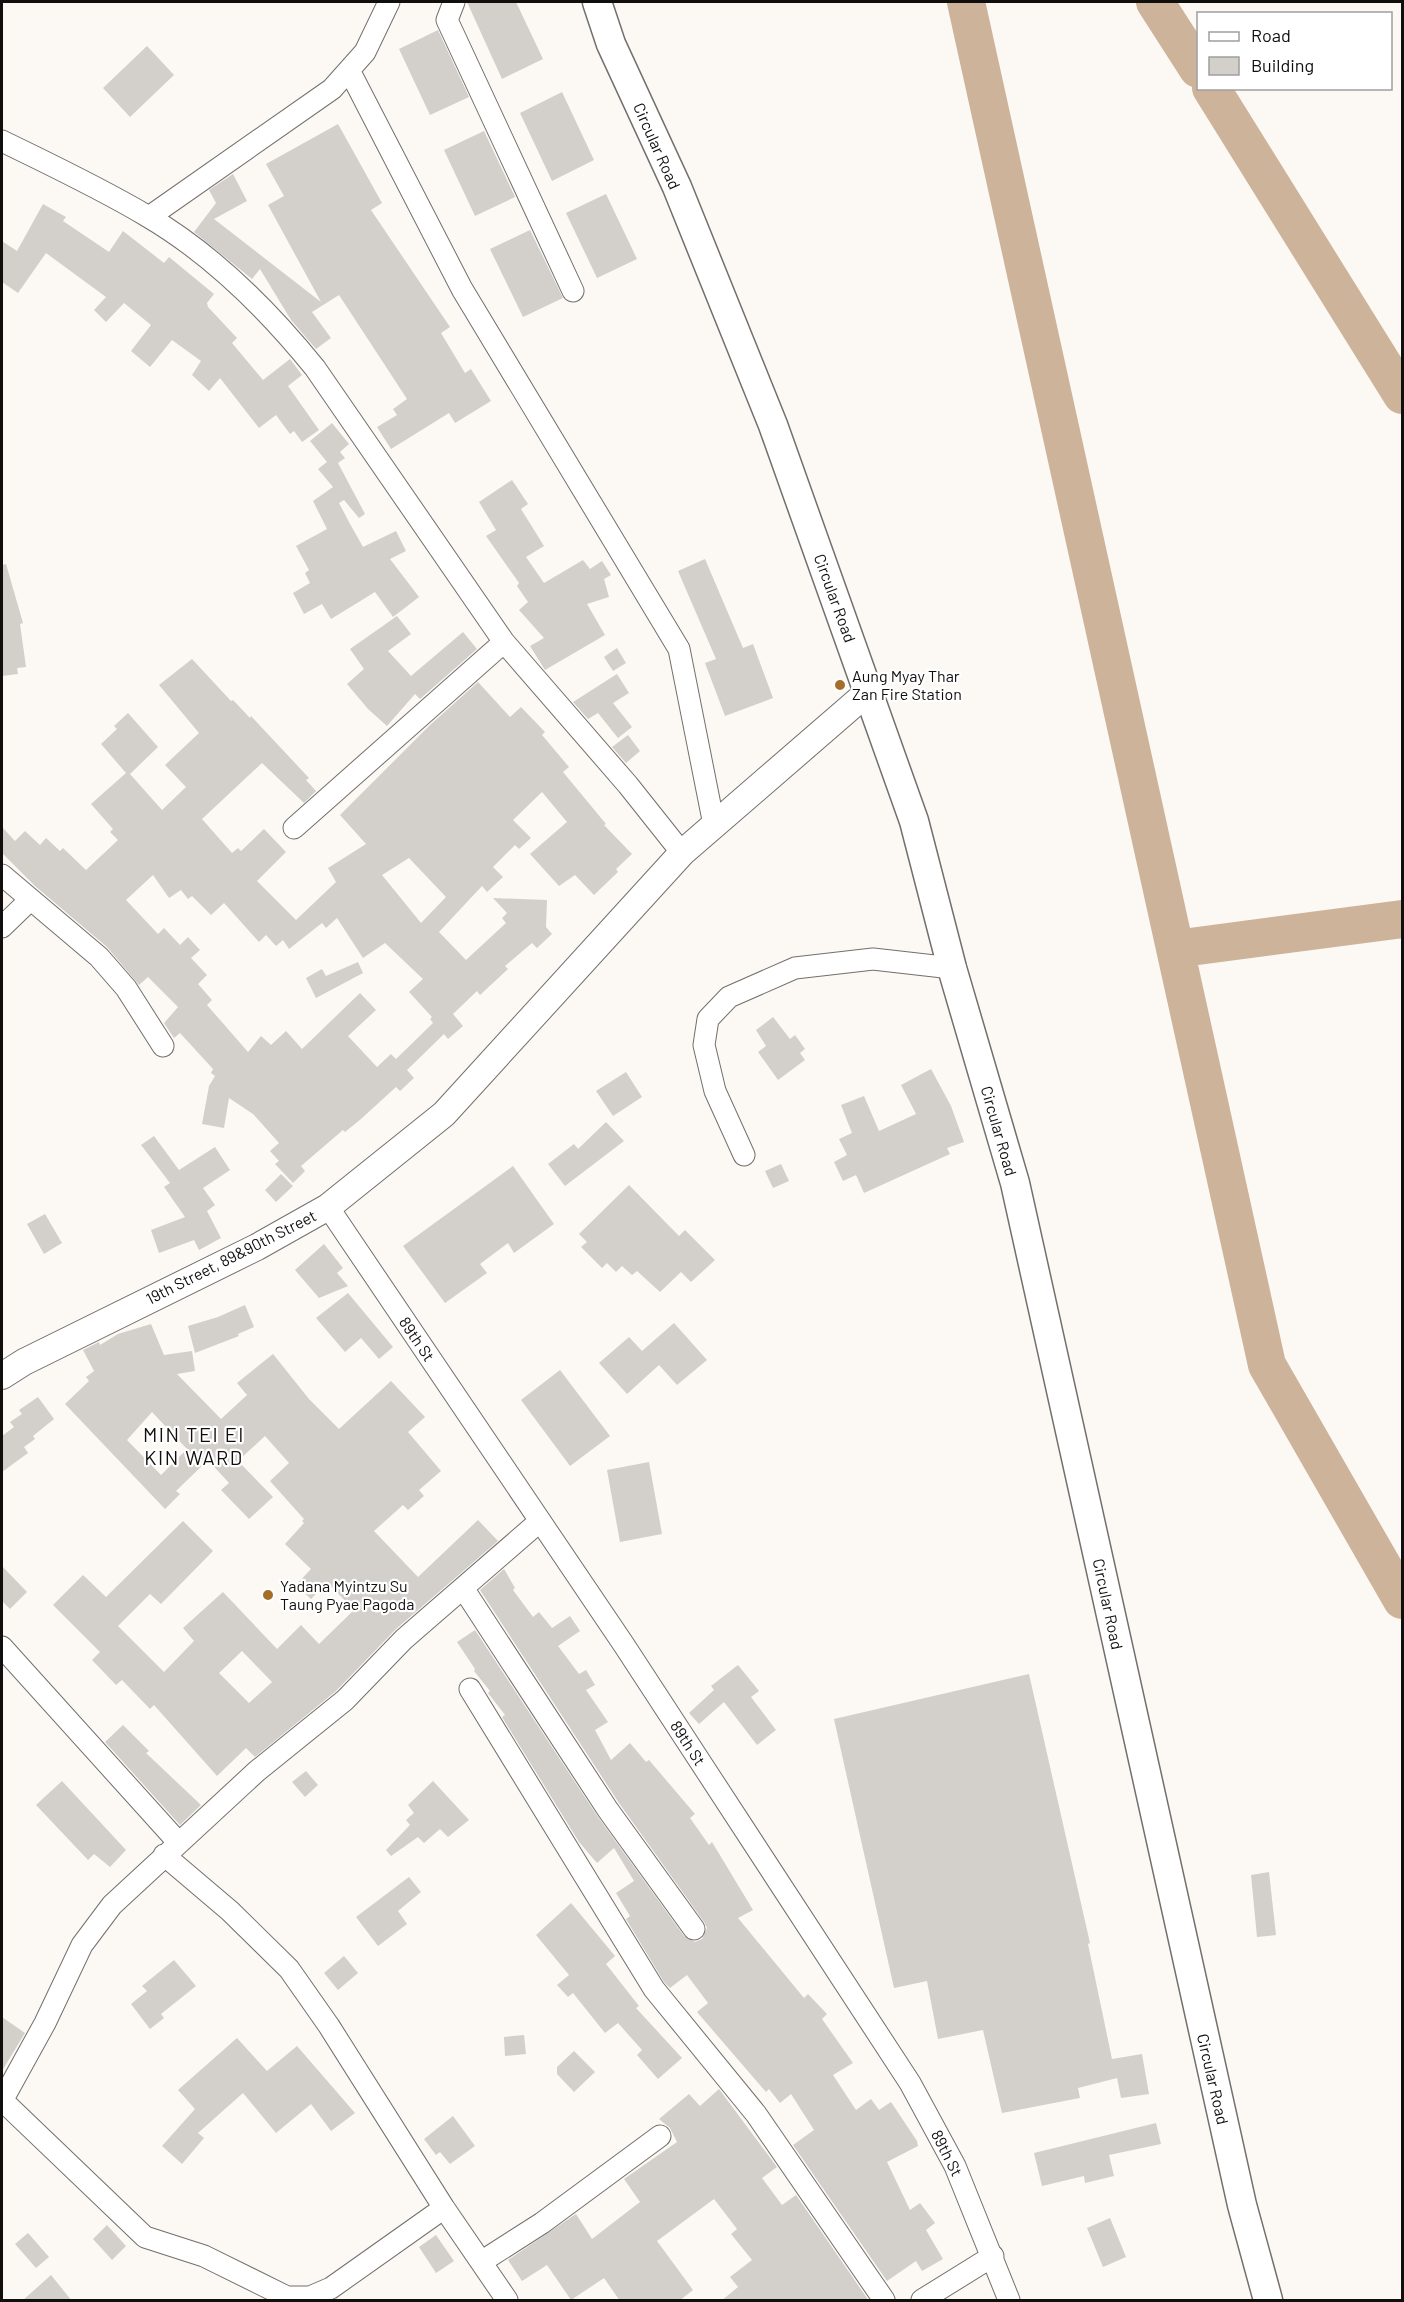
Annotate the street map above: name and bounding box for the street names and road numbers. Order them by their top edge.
street label: Circular Road [630,100,685,192]
street label: Circular Road [811,551,860,645]
street label: Circular Road [978,1084,1021,1178]
street label: 19th Street, 89&90th Street [142,1205,319,1308]
street label: 89th St [396,1313,439,1365]
street label: Circular Road [1090,1557,1127,1651]
street label: 89th St [667,1717,710,1769]
street label: Circular Road [1194,2032,1233,2126]
street label: 89th St [928,2126,967,2179]

